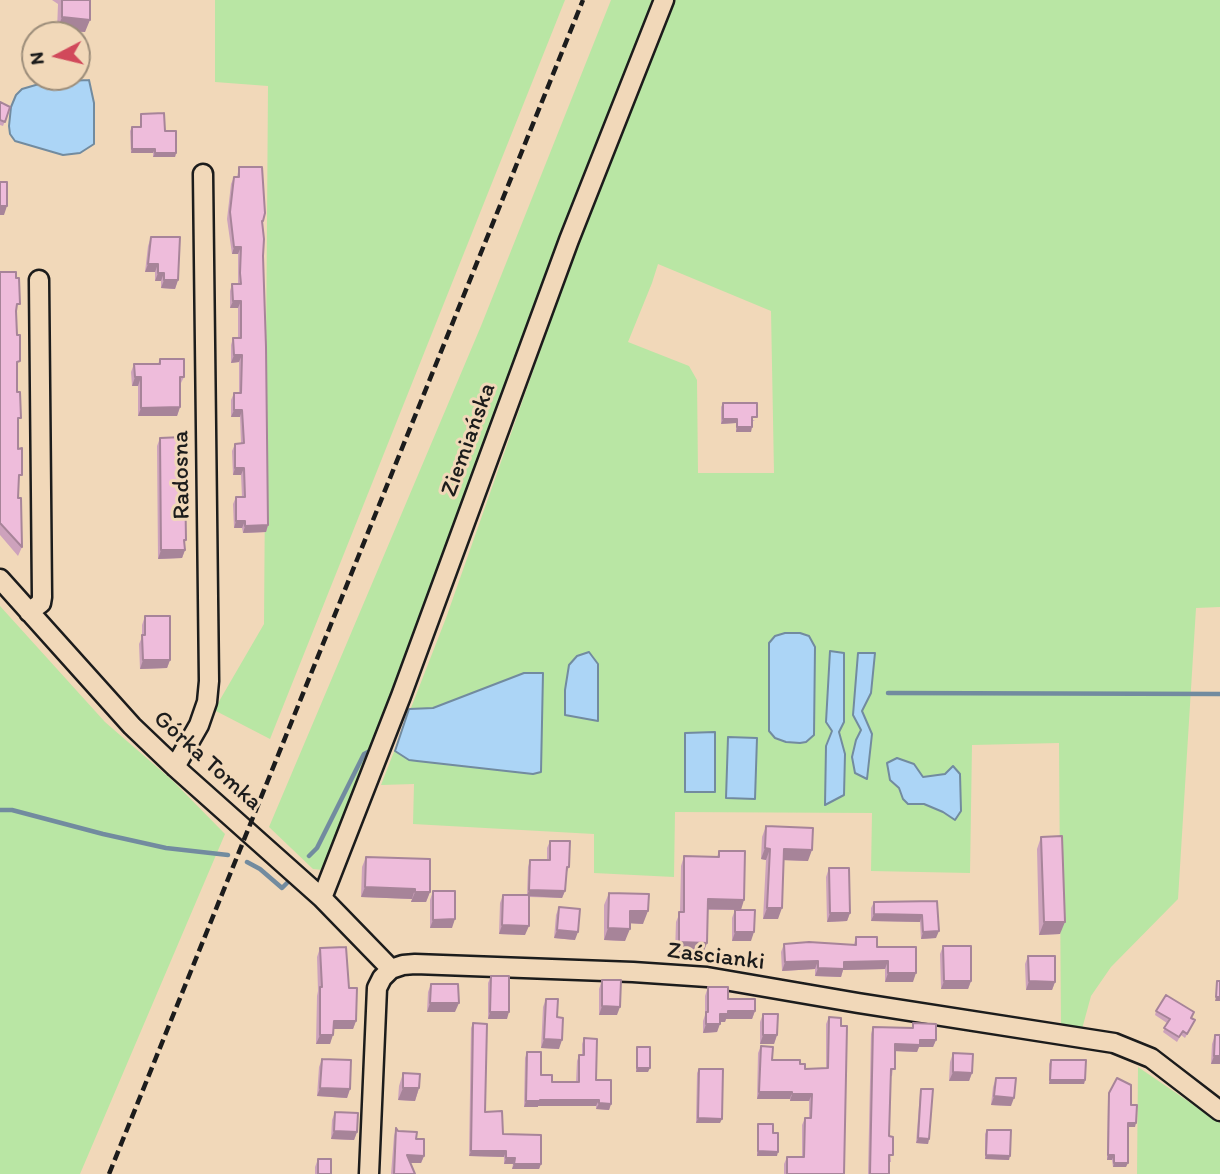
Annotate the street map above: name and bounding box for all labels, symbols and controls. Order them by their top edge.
north arrow [21,21,91,91]
text: N [24,51,49,66]
street label: Ziemiańska [435,379,503,501]
street label: Radosna [167,430,197,520]
street label: Górka Tomka [147,705,267,817]
street label: Zaścianki [666,937,766,977]

